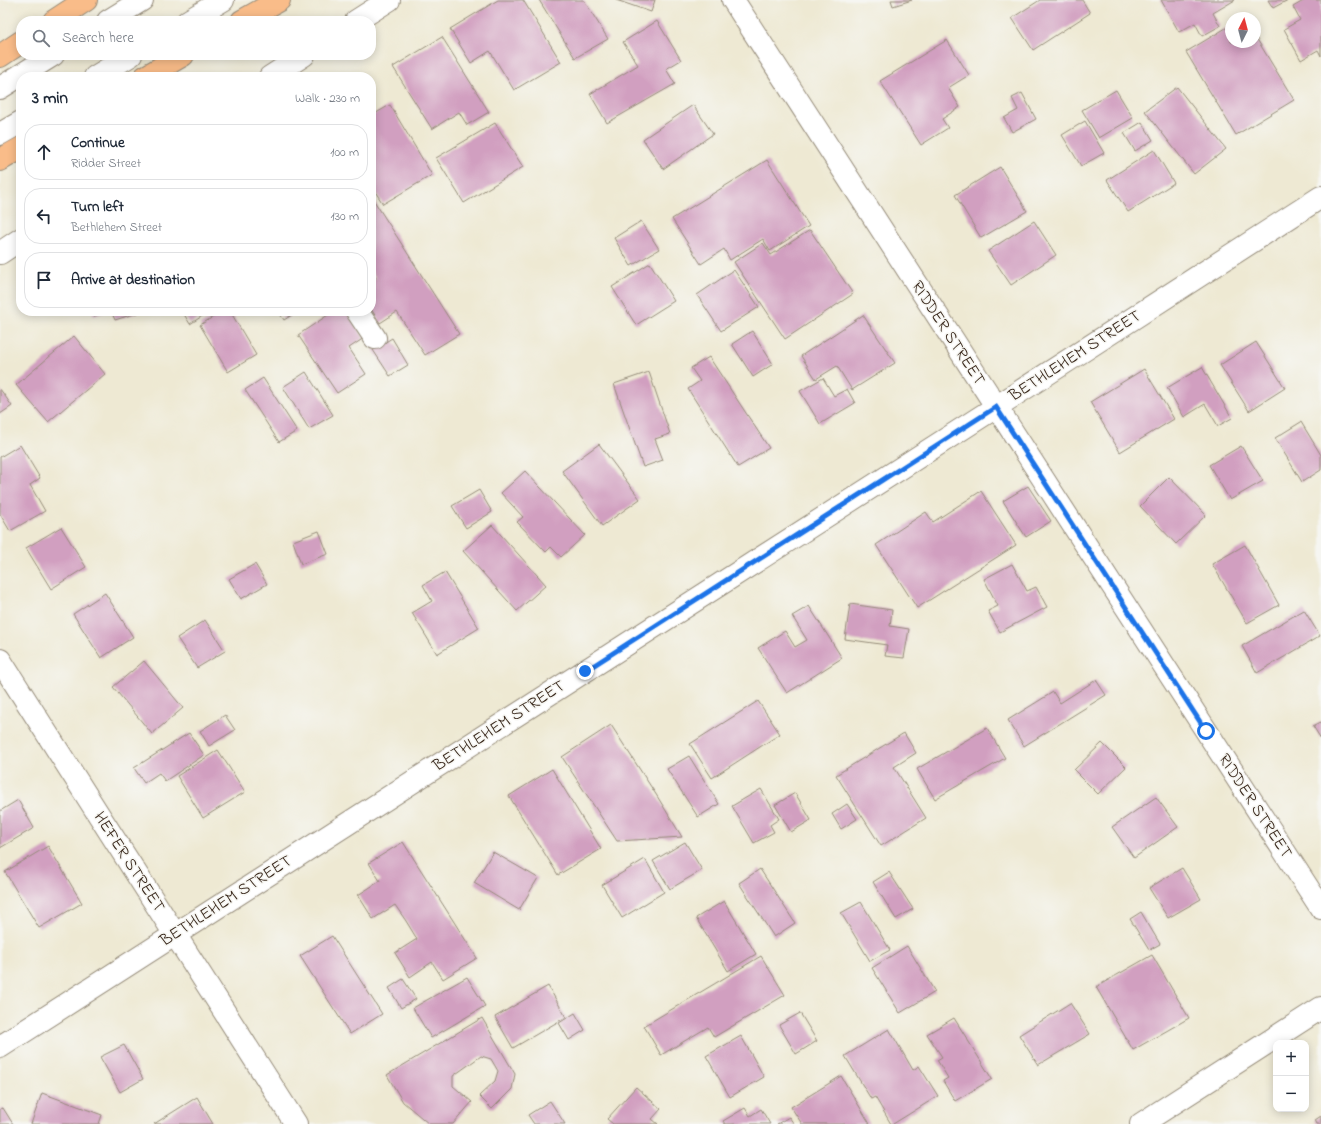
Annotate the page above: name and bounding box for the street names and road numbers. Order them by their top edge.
street label: RIDDER STREET [905,276,991,390]
street label: BETHLEHEM STREET [1003,304,1146,409]
street label: BETHLEHEM STREET [427,674,570,779]
street label: RIDDER STREET [1212,749,1298,863]
street label: HEFER STREET [87,807,171,917]
street label: BETHLEHEM STREET [154,849,297,954]

